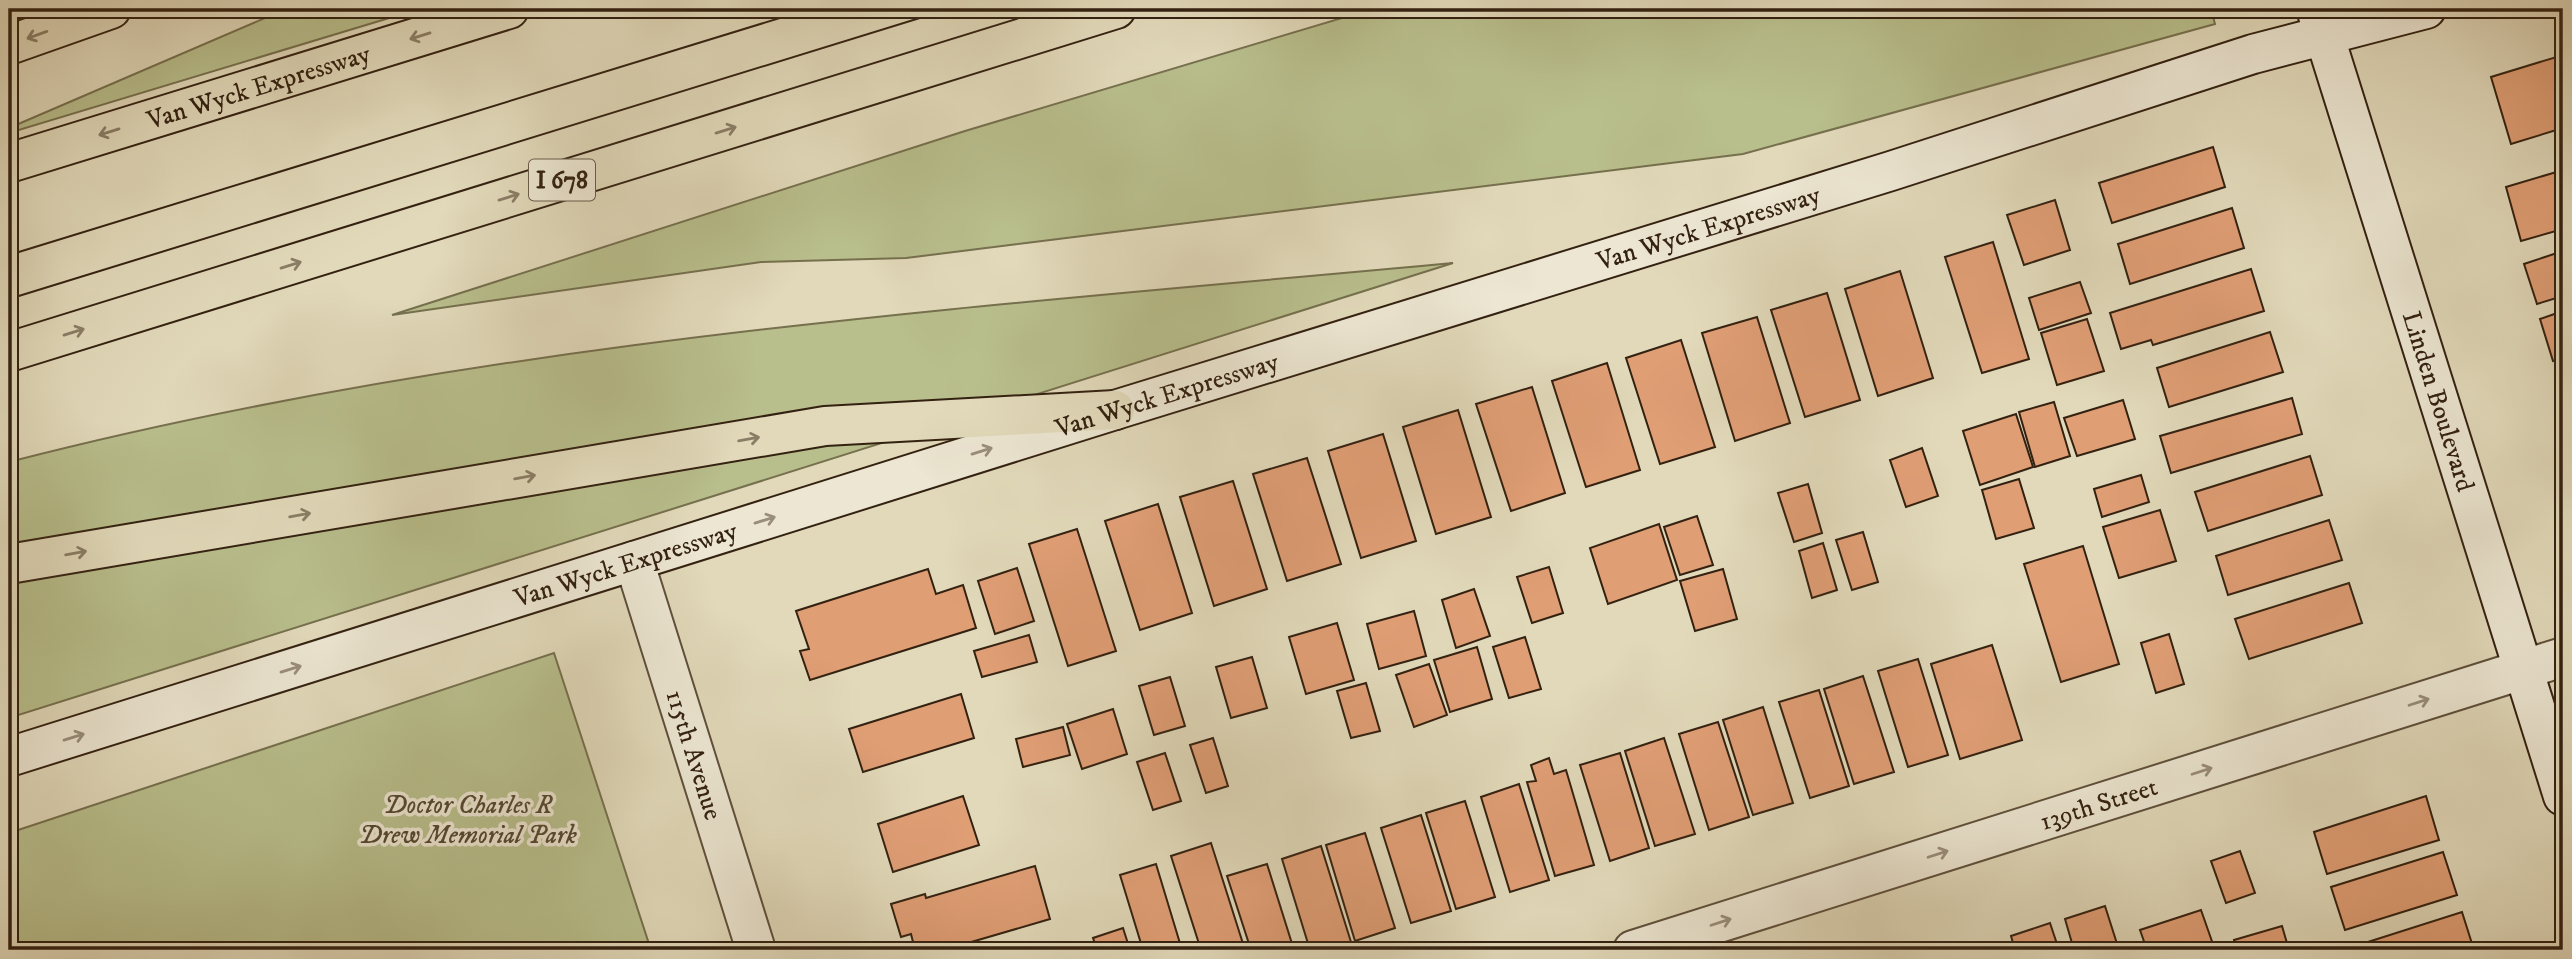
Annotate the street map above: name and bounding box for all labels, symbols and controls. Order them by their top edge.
one-way arrow [26,30,48,42]
one-way arrow [409,31,431,44]
street label: Van Wyck Expressway [142,38,375,138]
one-way arrow [714,122,736,135]
one-way arrow [98,127,120,140]
road number: I 678 [529,160,595,200]
street label: Van Wyck Expressway [1592,179,1825,279]
one-way arrow [497,190,519,203]
one-way arrow [280,257,302,270]
street label: Linden Boulevard [2394,307,2481,496]
one-way arrow [63,325,85,338]
street label: Van Wyck Expressway [1050,345,1283,446]
one-way arrow [737,432,760,445]
one-way arrow [971,444,993,457]
one-way arrow [513,470,536,483]
one-way arrow [288,508,311,521]
one-way arrow [754,512,776,525]
street label: Van Wyck Expressway [509,514,742,616]
one-way arrow [64,546,87,559]
one-way arrow [280,661,302,674]
street label: 115th Avenue [657,686,729,824]
one-way arrow [2408,695,2430,708]
one-way arrow [63,730,85,743]
one-way arrow [2191,763,2213,776]
street label: 139th Street [2036,771,2162,839]
park label: Doctor Charles R Drew Memorial Park [359,789,577,852]
one-way arrow [1927,847,1949,859]
one-way arrow [1710,915,1732,928]

